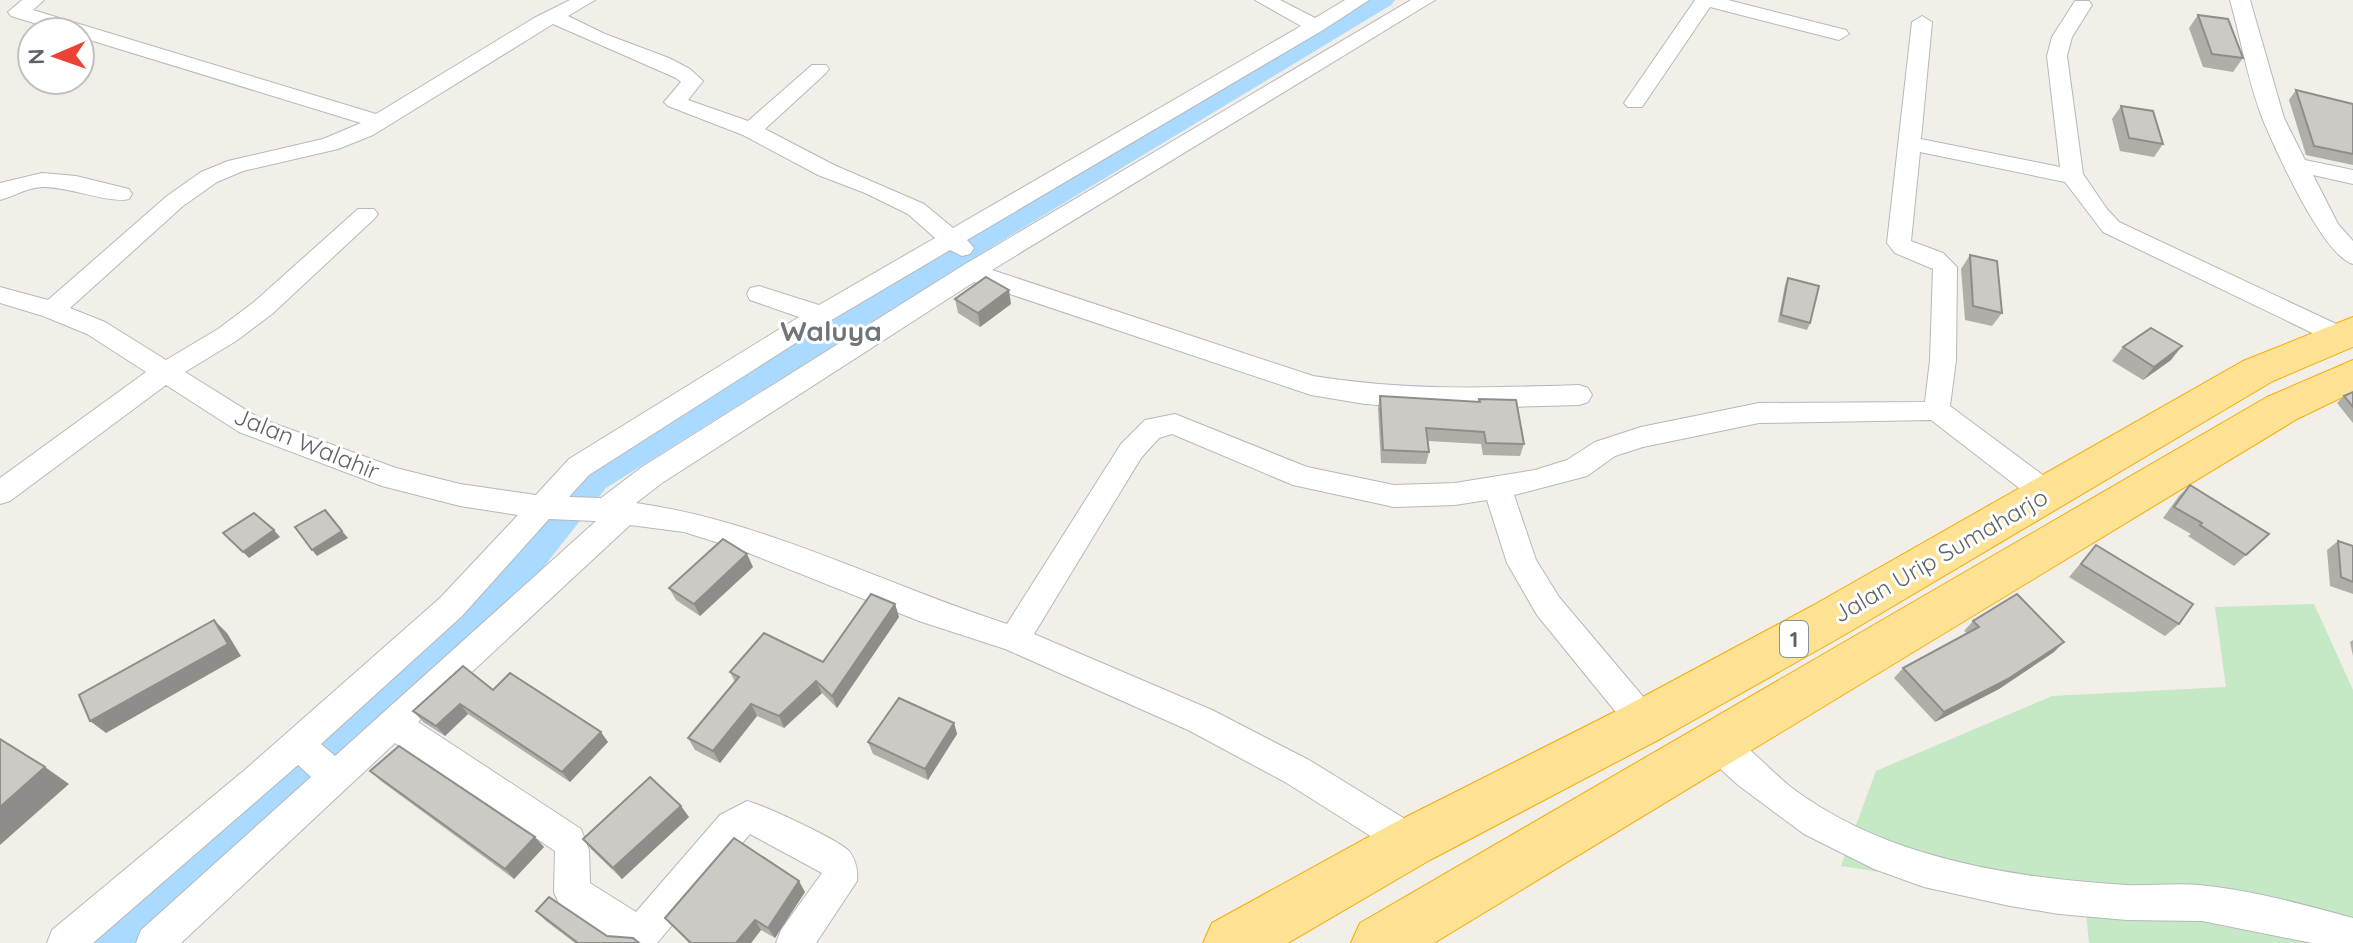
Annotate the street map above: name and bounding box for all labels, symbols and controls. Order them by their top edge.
north arrow [16,16,96,96]
text: N [22,48,50,65]
district label: Waluya [780,313,882,348]
street label: Jalan Walahir [230,400,384,486]
street label: Jalan Urip Sumaharjo [1827,481,2053,629]
road number: 1 [1780,621,1808,657]

